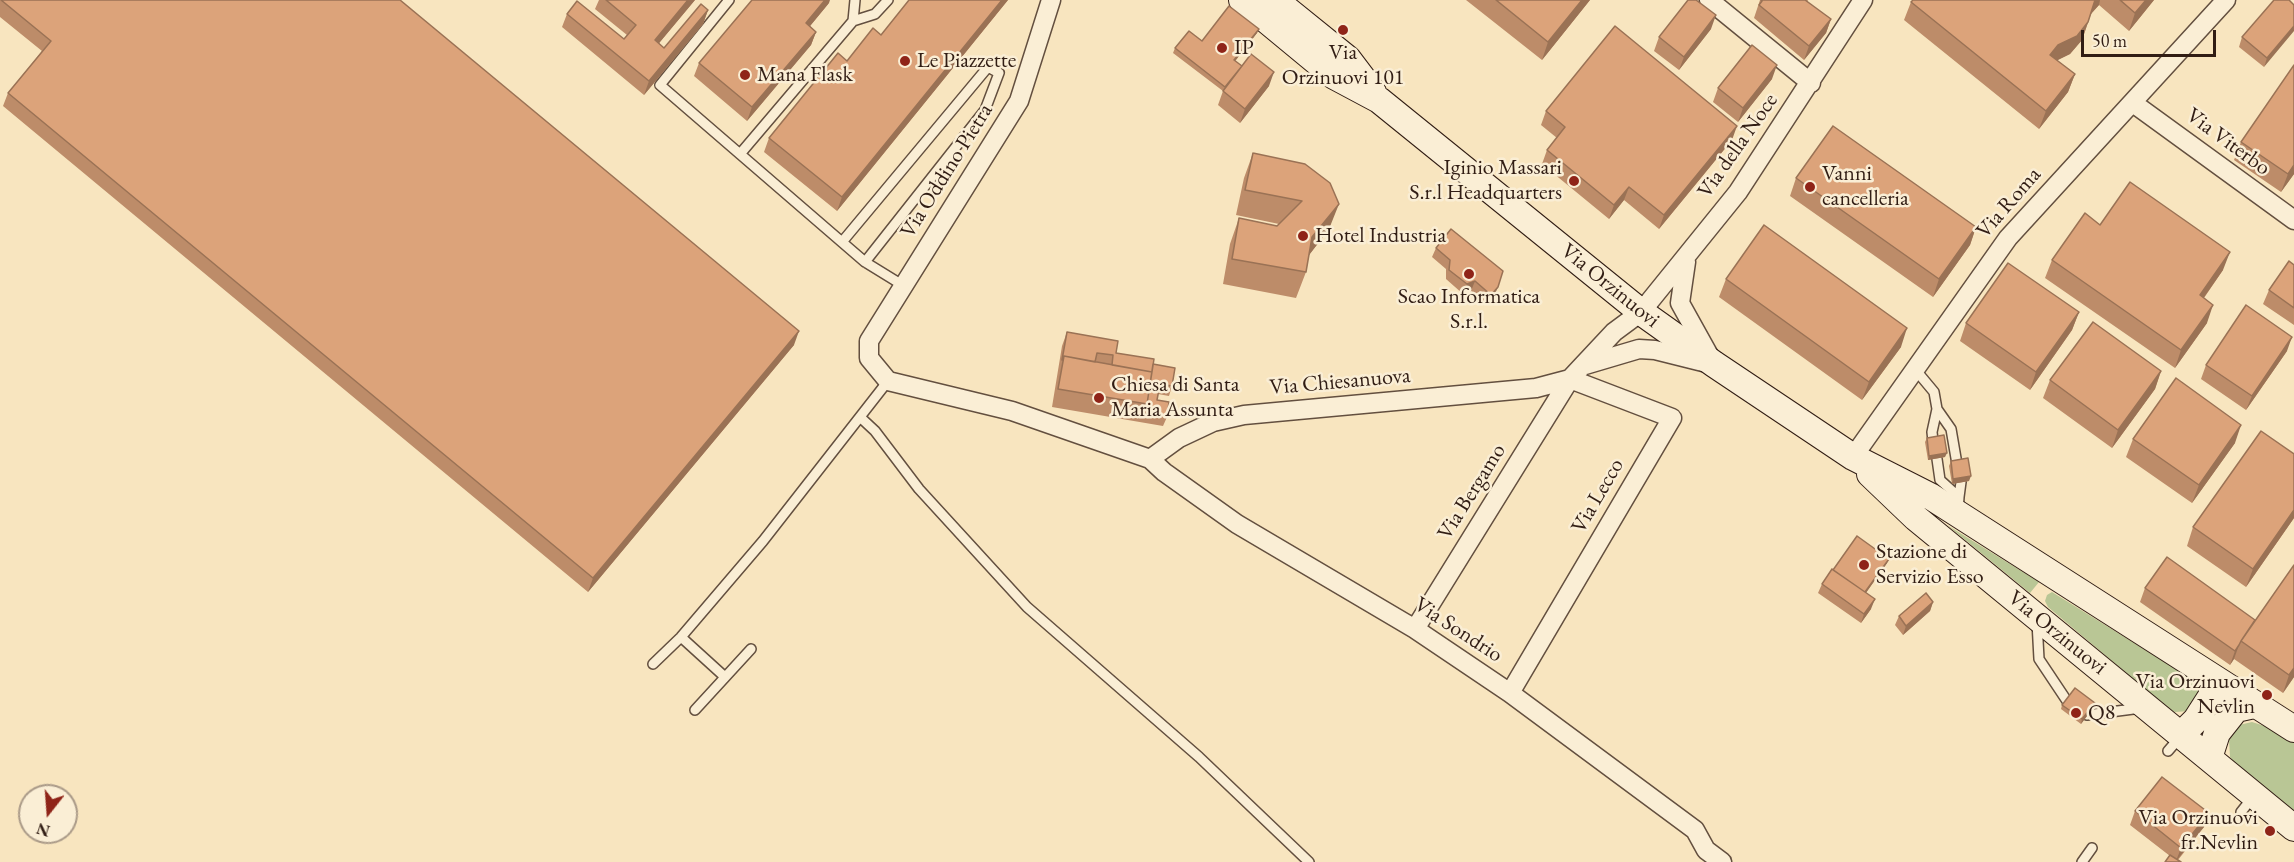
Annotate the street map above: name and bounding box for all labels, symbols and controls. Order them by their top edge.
scale bar [2084,18,2219,56]
marker: Via Orzinuovi 101 [1336,23,1350,37]
text: 50 m [2092,29,2127,52]
place label: IP [1234,35,1254,61]
place label: Via Orzinuovi 101 [1282,40,1404,92]
marker: IP [1215,41,1229,55]
place label: Le Piazzette [917,48,1016,74]
marker: Le Piazzette [898,54,912,68]
place label: Mana Flask [757,62,853,88]
marker: Mana Flask [738,68,752,82]
street label: Via della Noce [1692,89,1784,203]
street label: Via Oddino Pietra [895,99,999,243]
street label: Via Viterbo [2181,103,2275,181]
place label: Iginio Massari S.r.l Headquarters [1409,155,1562,206]
place label: Vanni cancelleria [1822,161,1909,212]
street label: Via Roma [1971,162,2047,244]
marker: Iginio Massari S.r.l Headquarters [1567,174,1581,188]
marker: Vanni cancelleria [1803,180,1817,194]
place label: Hotel Industria [1315,223,1446,249]
marker: Hotel Industria [1296,229,1310,243]
street label: Via Orzinuovi [1555,238,1665,334]
marker: Scao Informatica S.r.l. [1462,267,1476,281]
place label: Scao Informatica S.r.l. [1398,284,1540,336]
street label: Via Chiesanuova [1268,363,1412,401]
place label: Chiesa di Santa Maria Assunta [1111,372,1239,424]
marker: Chiesa di Santa Maria Assunta [1092,391,1106,405]
street label: Via Bergamo [1432,439,1512,545]
street label: Via Lecco [1566,454,1630,538]
place label: Stazione di Servizio Esso [1876,539,1984,590]
marker: Stazione di Servizio Esso [1857,558,1871,572]
street label: Via Orzinuovi [2002,585,2112,681]
street label: Via Sondrio [1409,592,1507,668]
place label: Via Orzinuovi Nevlin [2135,669,2255,720]
marker: Via Orzinuovi Nevlin [2260,688,2274,702]
place label: Q8 [2088,700,2115,726]
marker: Q8 [2069,706,2083,720]
north arrow [18,784,78,844]
place label: Via Orzinuovi fr.Nevlin [2138,805,2258,856]
text: N [34,818,52,842]
marker: Via Orzinuovi fr.Nevlin [2263,824,2277,838]

